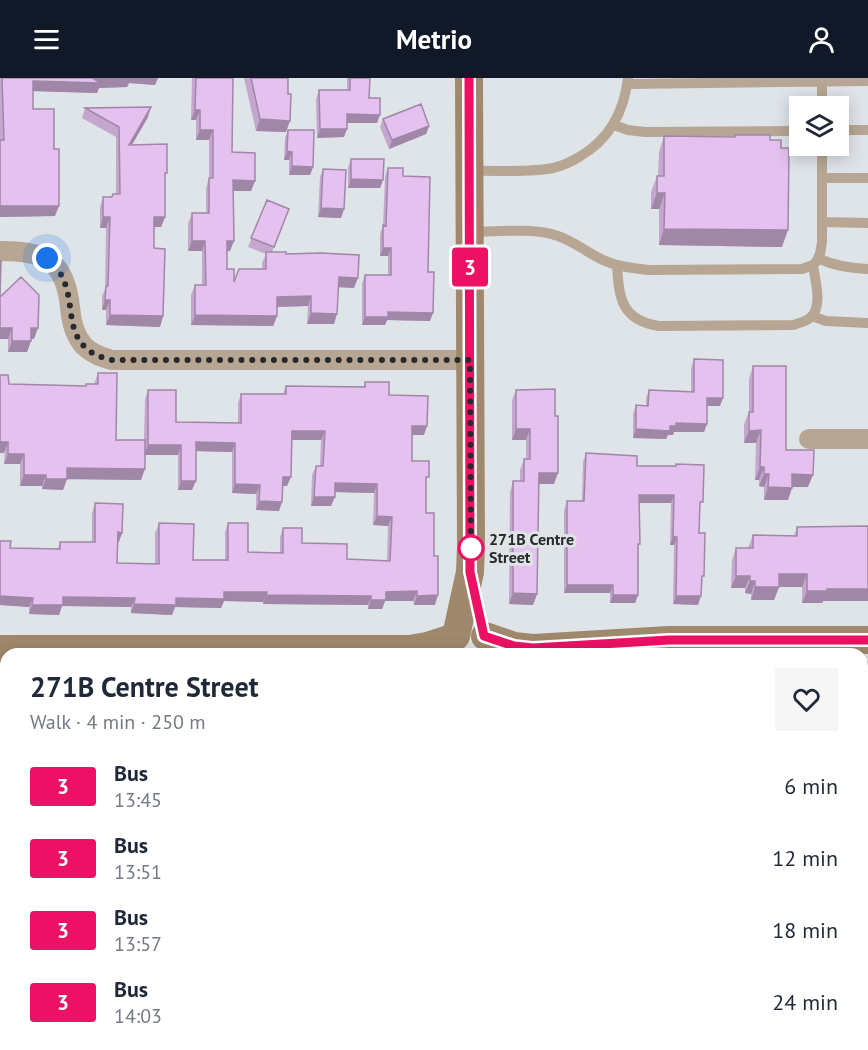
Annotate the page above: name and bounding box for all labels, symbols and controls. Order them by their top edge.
text: Metrio [396,22,472,56]
icon: menu [30,23,63,56]
icon: person [805,23,838,56]
map controls [789,96,849,156]
button: layers [789,96,849,156]
your location [32,243,62,273]
line badge: 3 [450,248,490,286]
text: 3 [464,254,476,281]
place label: 271B Centre Street [489,529,574,567]
marker: 271B Centre Street [458,535,484,561]
text: 271B Centre Street [30,668,258,705]
button: heart [775,668,838,731]
text: Walk · 4 min · 250 m [30,709,206,735]
text: Bus [114,759,148,787]
text: 6 min [784,772,838,800]
text: 3 [57,773,69,800]
text: 13:45 [114,787,162,813]
text: Bus [114,831,148,859]
text: 12 min [772,844,838,872]
text: 3 [57,845,69,872]
text: 13:51 [114,859,162,885]
text: Bus [114,903,148,931]
text: 18 min [772,916,838,944]
text: 3 [57,917,69,944]
text: 13:57 [114,931,162,957]
text: Bus [114,975,148,1003]
text: 24 min [772,988,838,1016]
text: 3 [57,989,69,1016]
text: 14:03 [114,1003,162,1029]

